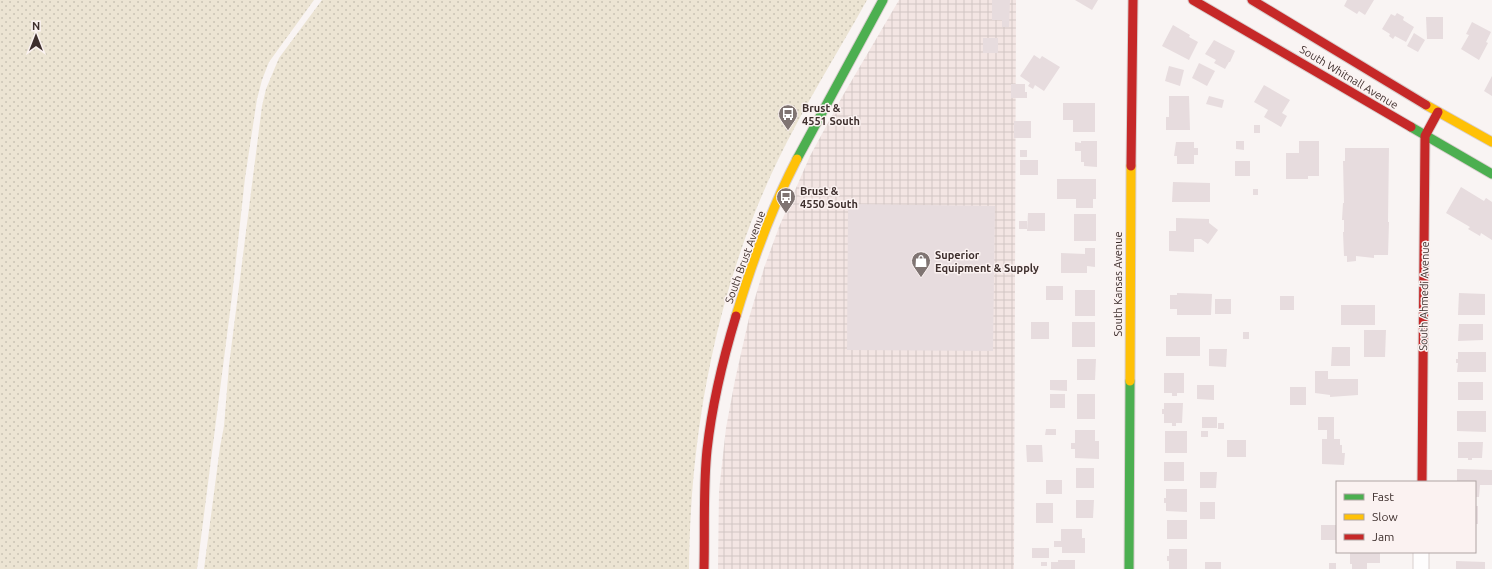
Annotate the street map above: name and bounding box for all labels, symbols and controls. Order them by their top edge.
north arrow [16,16,56,56]
text: N [32,20,40,32]
street label: South Whitnall Avenue [1298,43,1400,111]
place label: Brust & 4551 South [802,102,860,127]
bus stop icon: Brust & 4551 South [777,103,799,131]
place label: Brust & 4550 South [800,185,858,210]
bus stop icon: Brust & 4550 South [775,186,797,214]
street label: South Brust Avenue [723,209,767,305]
street label: South Kansas Avenue [1112,231,1124,337]
street label: South Ahmedi Avenue [1417,241,1431,351]
place label: Superior Equipment & Supply [935,249,1039,274]
shop icon: Superior Equipment & Supply [910,250,932,278]
legend [1336,481,1476,553]
text: Fast [1372,490,1394,503]
text: Slow [1372,510,1398,523]
text: Jam [1372,530,1394,543]

